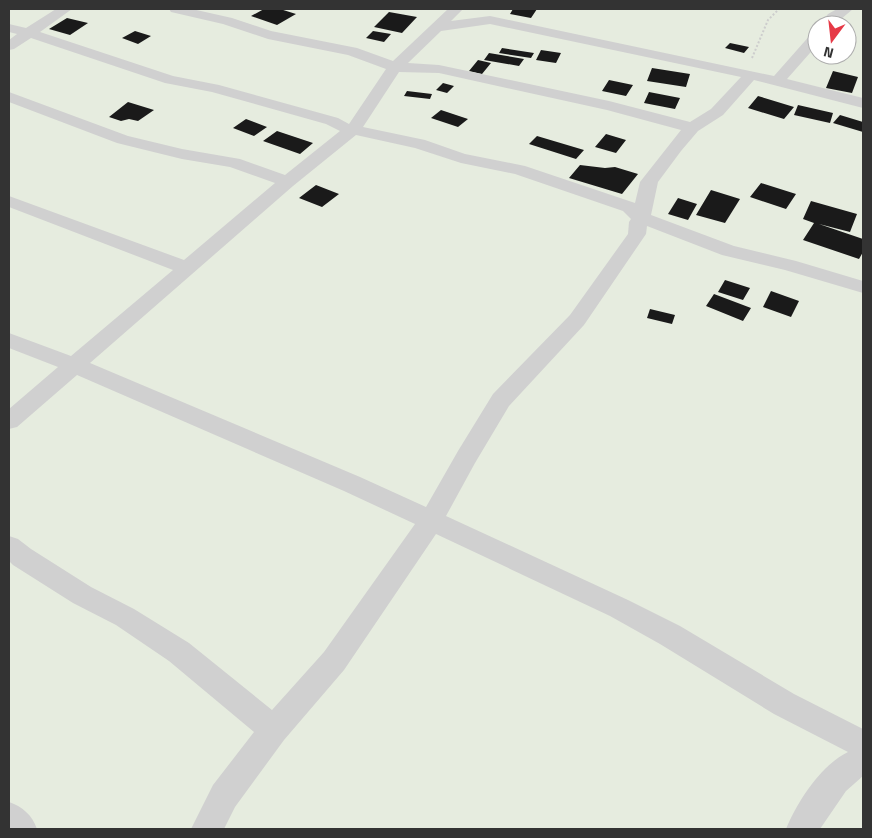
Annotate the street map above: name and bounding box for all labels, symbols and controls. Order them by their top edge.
north arrow [807,15,857,65]
text: N [821,42,836,64]

